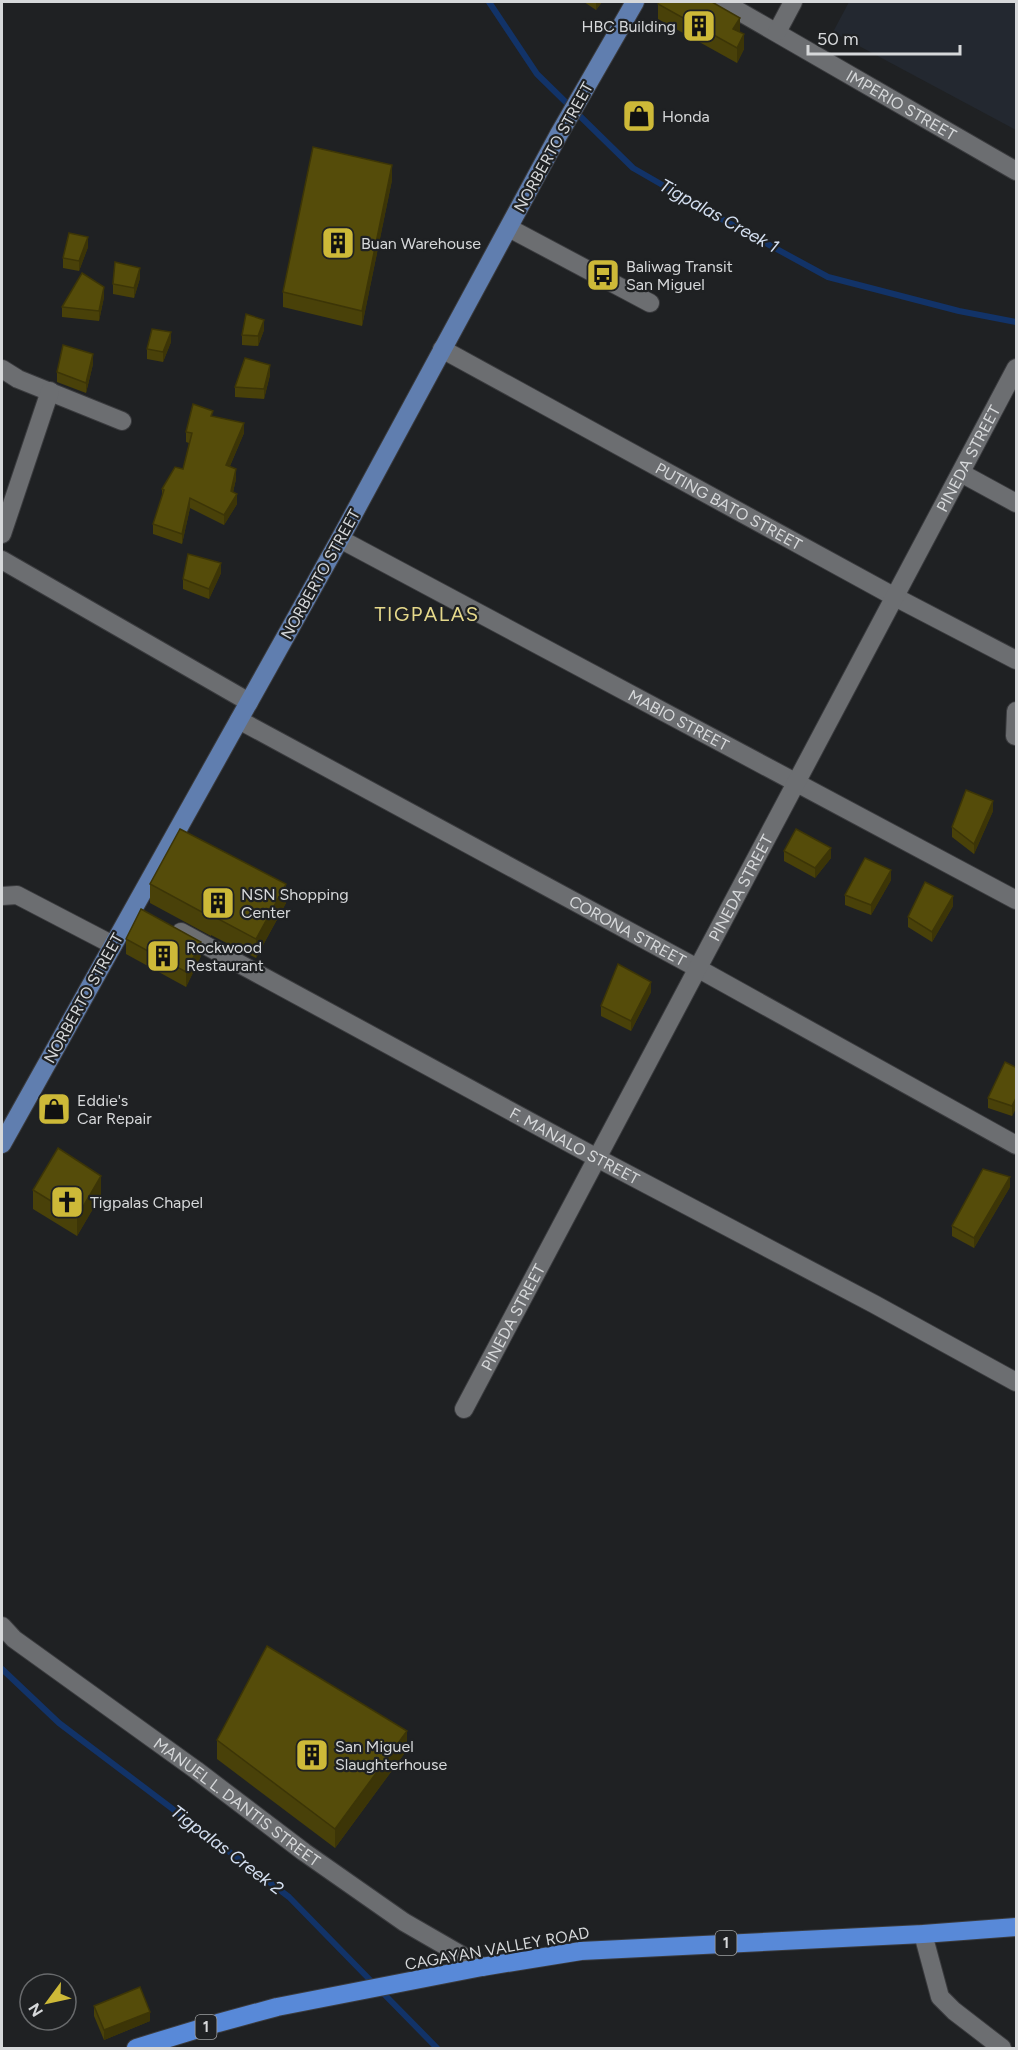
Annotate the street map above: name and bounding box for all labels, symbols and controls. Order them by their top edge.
building icon: HBC Building [681,8,717,44]
place label: HBC Building [581,17,676,36]
scale bar [808,18,960,56]
text: 50 m [817,28,859,50]
street label: IMPERIO STREET [843,66,960,145]
street label: NORBERTO STREET [510,79,597,216]
shop icon: Honda [621,98,657,134]
place label: Honda [662,107,710,126]
water label: Tigpalas Creek 1 [656,174,782,258]
building icon: Buan Warehouse [320,225,356,261]
place label: Buan Warehouse [361,234,481,253]
bus stop icon: Baliwag Transit San Miguel [585,257,621,293]
place label: Baliwag Transit San Miguel [626,257,733,294]
street label: PINEDA STREET [933,402,1005,515]
street label: PUTING BATO STREET [652,459,805,554]
street label: NORBERTO STREET [277,506,364,643]
district label: TIGPALAS [375,602,480,626]
street label: MABIO STREET [625,686,732,755]
street label: PINEDA STREET [705,831,777,944]
building icon: NSN Shopping Center [200,885,236,921]
place label: NSN Shopping Center [241,885,349,922]
street label: CORONA STREET [566,892,689,970]
street label: NORBERTO STREET [40,930,127,1067]
building icon: Rockwood Restaurant [145,938,181,974]
place label: Rockwood Restaurant [186,938,264,975]
shop icon: Eddie's Car Repair [36,1091,72,1127]
place label: Eddie's Car Repair [77,1091,152,1128]
street label: F. MANALO STREET [506,1103,643,1189]
church icon: Tigpalas Chapel [49,1184,85,1220]
place label: Tigpalas Chapel [90,1193,203,1212]
street label: PINEDA STREET [477,1261,549,1374]
street label: MANUEL L. DANTIS STREET [150,1734,324,1871]
building icon: San Miguel Slaughterhouse [294,1737,330,1773]
place label: San Miguel Slaughterhouse [335,1737,447,1774]
water label: Tigpalas Creek 2 [166,1800,288,1900]
street label: CAGAYAN VALLEY ROAD [403,1923,591,1974]
road number: 1 [716,1931,736,1955]
north arrow [18,1972,78,2032]
text: N [25,2000,47,2020]
road number: 1 [196,2015,216,2039]

